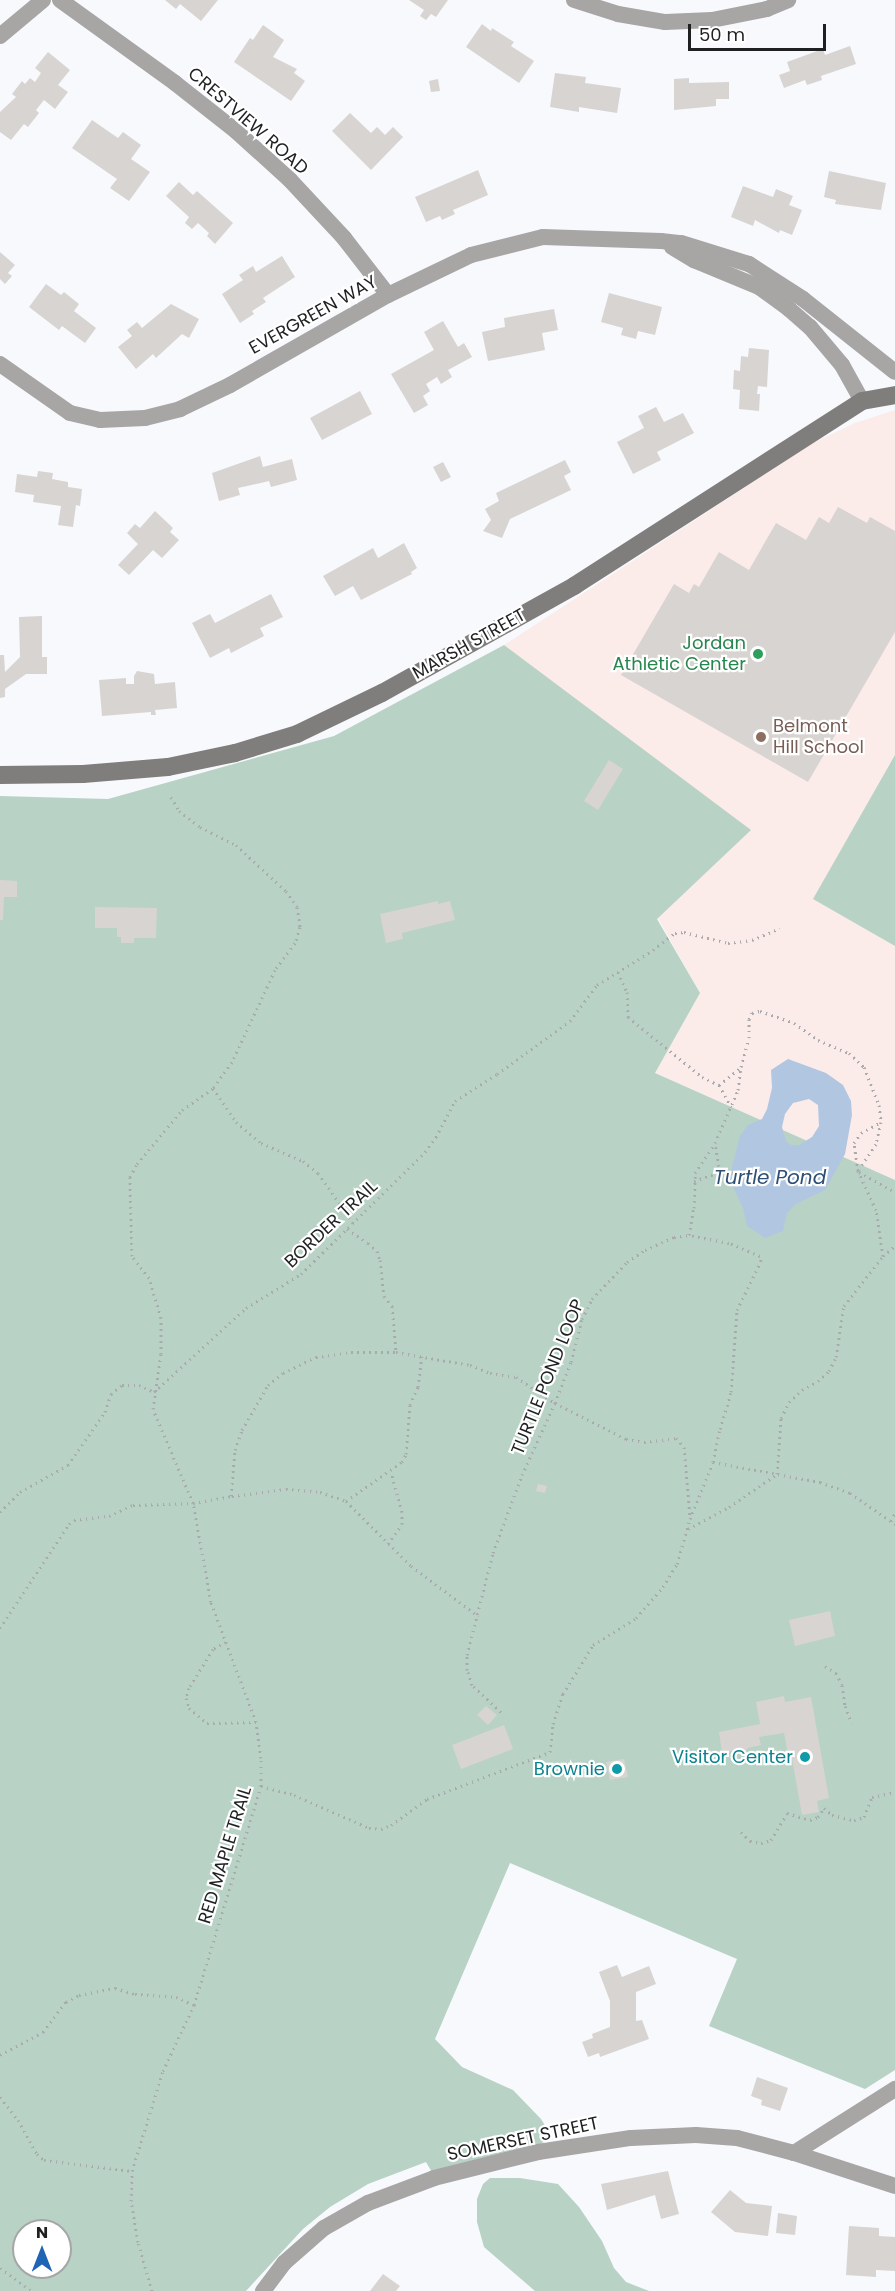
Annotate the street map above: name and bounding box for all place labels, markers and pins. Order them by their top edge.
place label: Jordan Athletic Center [612,633,746,676]
marker: Jordan Athletic Center [751,647,765,661]
place label: Belmont Hill School [773,716,864,758]
marker: Belmont Hill School [754,730,768,744]
place label: Visitor Center [672,1746,793,1768]
marker: Visitor Center [798,1750,812,1764]
place label: Brownie [534,1758,605,1780]
marker: Brownie [610,1762,624,1776]

